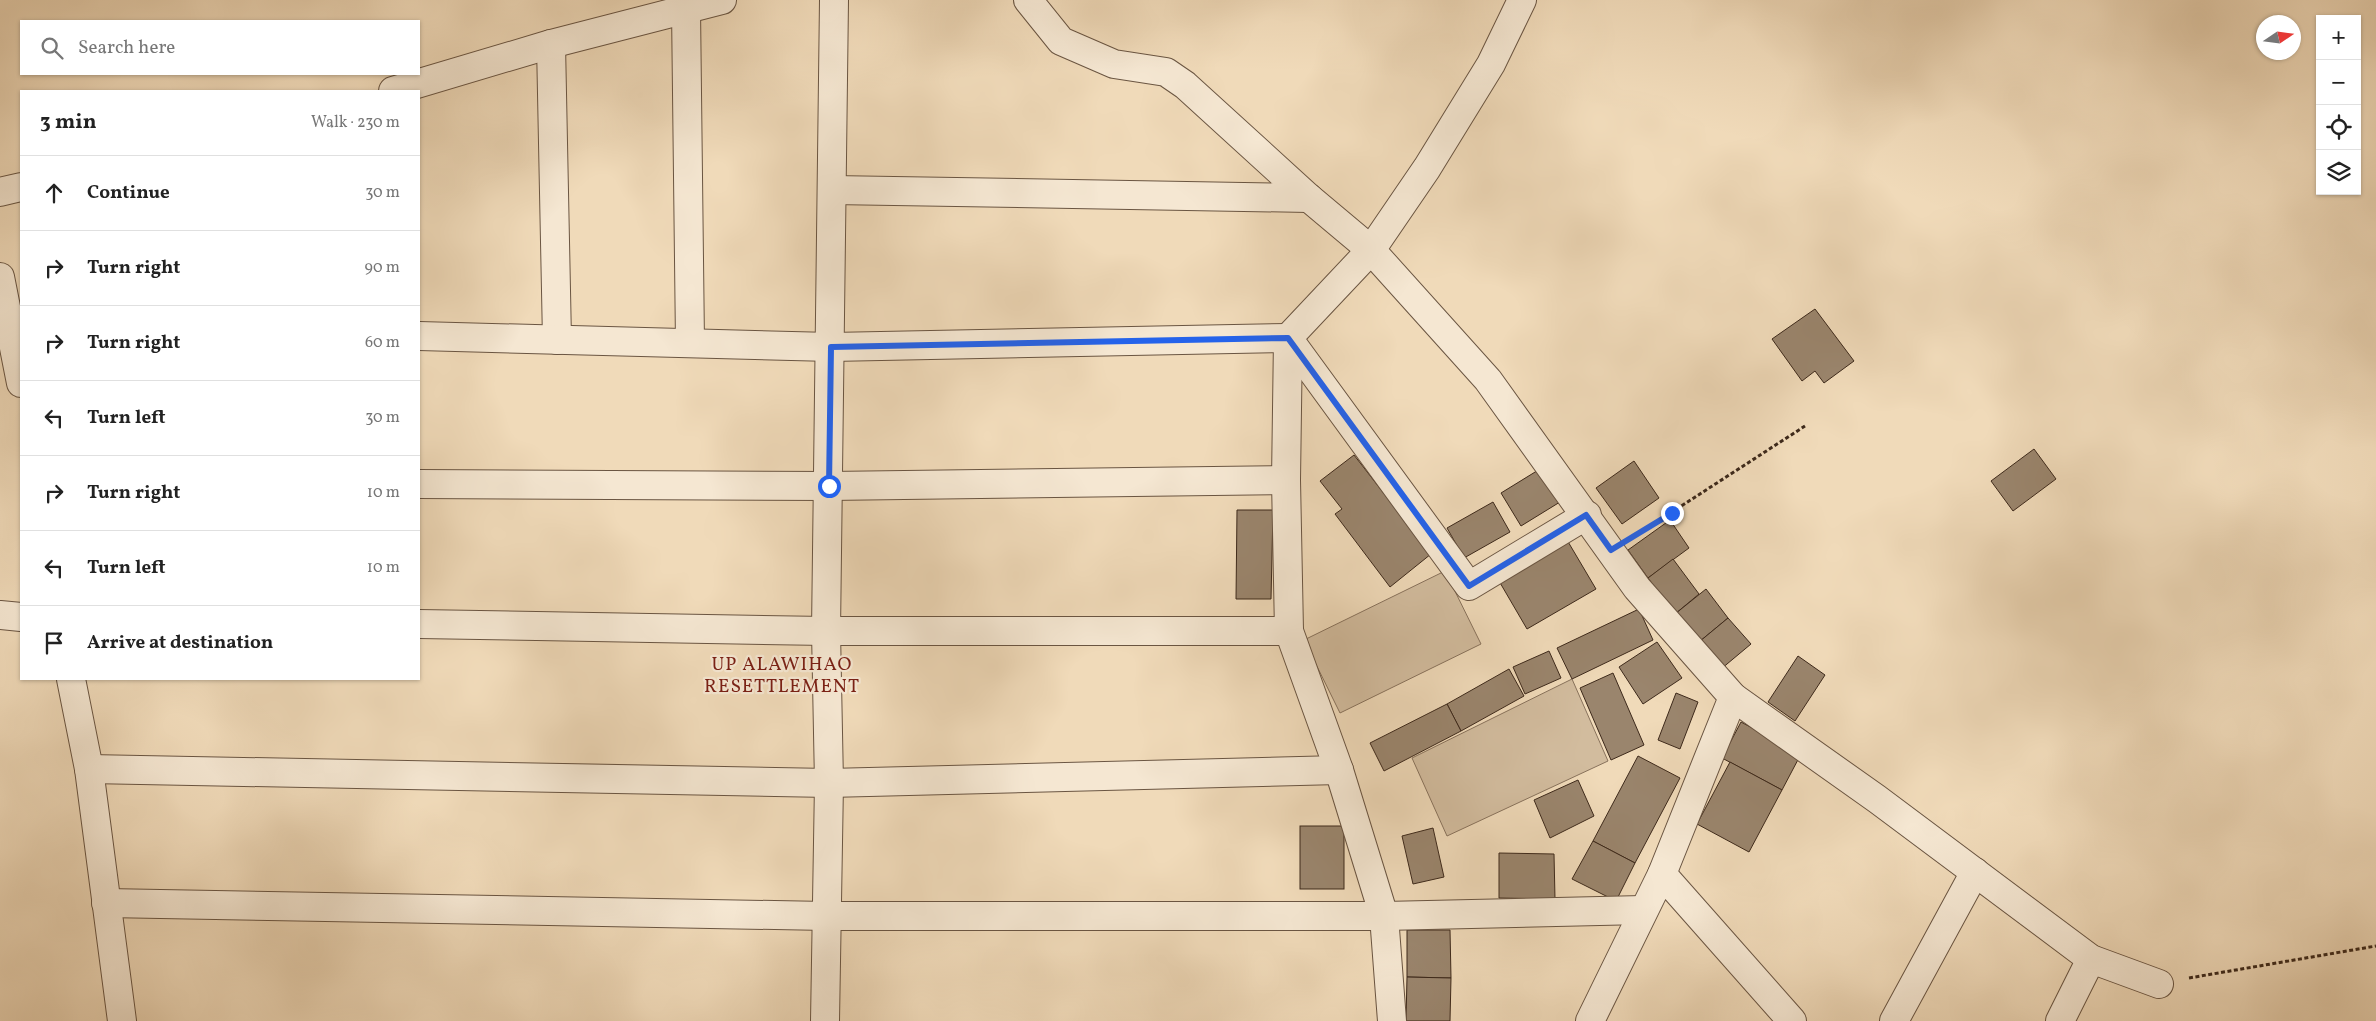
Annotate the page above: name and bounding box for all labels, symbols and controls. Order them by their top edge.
north arrow [2256,15,2301,60]
map controls [2316,15,2361,195]
button: + [2316,15,2361,60]
search box [20,20,420,75]
icon: search [38,34,66,62]
text: Search here [78,35,175,61]
button: − [2316,60,2361,105]
button: locate [2316,105,2361,150]
text: 3 min [40,108,96,137]
text: Walk · 230 m [311,112,400,134]
button: layers [2316,150,2361,195]
icon: ahead [40,179,68,207]
text: Continue [87,180,170,206]
text: 30 m [365,182,400,204]
icon: right [40,254,68,282]
text: Turn right [87,255,180,281]
text: 90 m [364,257,400,279]
icon: right [40,329,68,357]
text: Turn right [87,330,180,356]
text: 60 m [365,332,400,354]
icon: left [40,404,68,432]
text: Turn left [87,405,166,431]
text: 30 m [365,407,400,429]
route start [818,475,841,498]
icon: right [40,479,68,507]
text: Turn right [87,480,180,506]
text: 10 m [367,482,400,504]
route end [1661,502,1684,525]
icon: left [40,554,68,582]
text: Turn left [87,555,166,581]
text: 10 m [367,557,400,579]
icon: arrive [40,629,68,657]
text: Arrive at destination [87,630,273,656]
district label: UP ALAWIHAO RESETTLEMENT [704,652,860,700]

